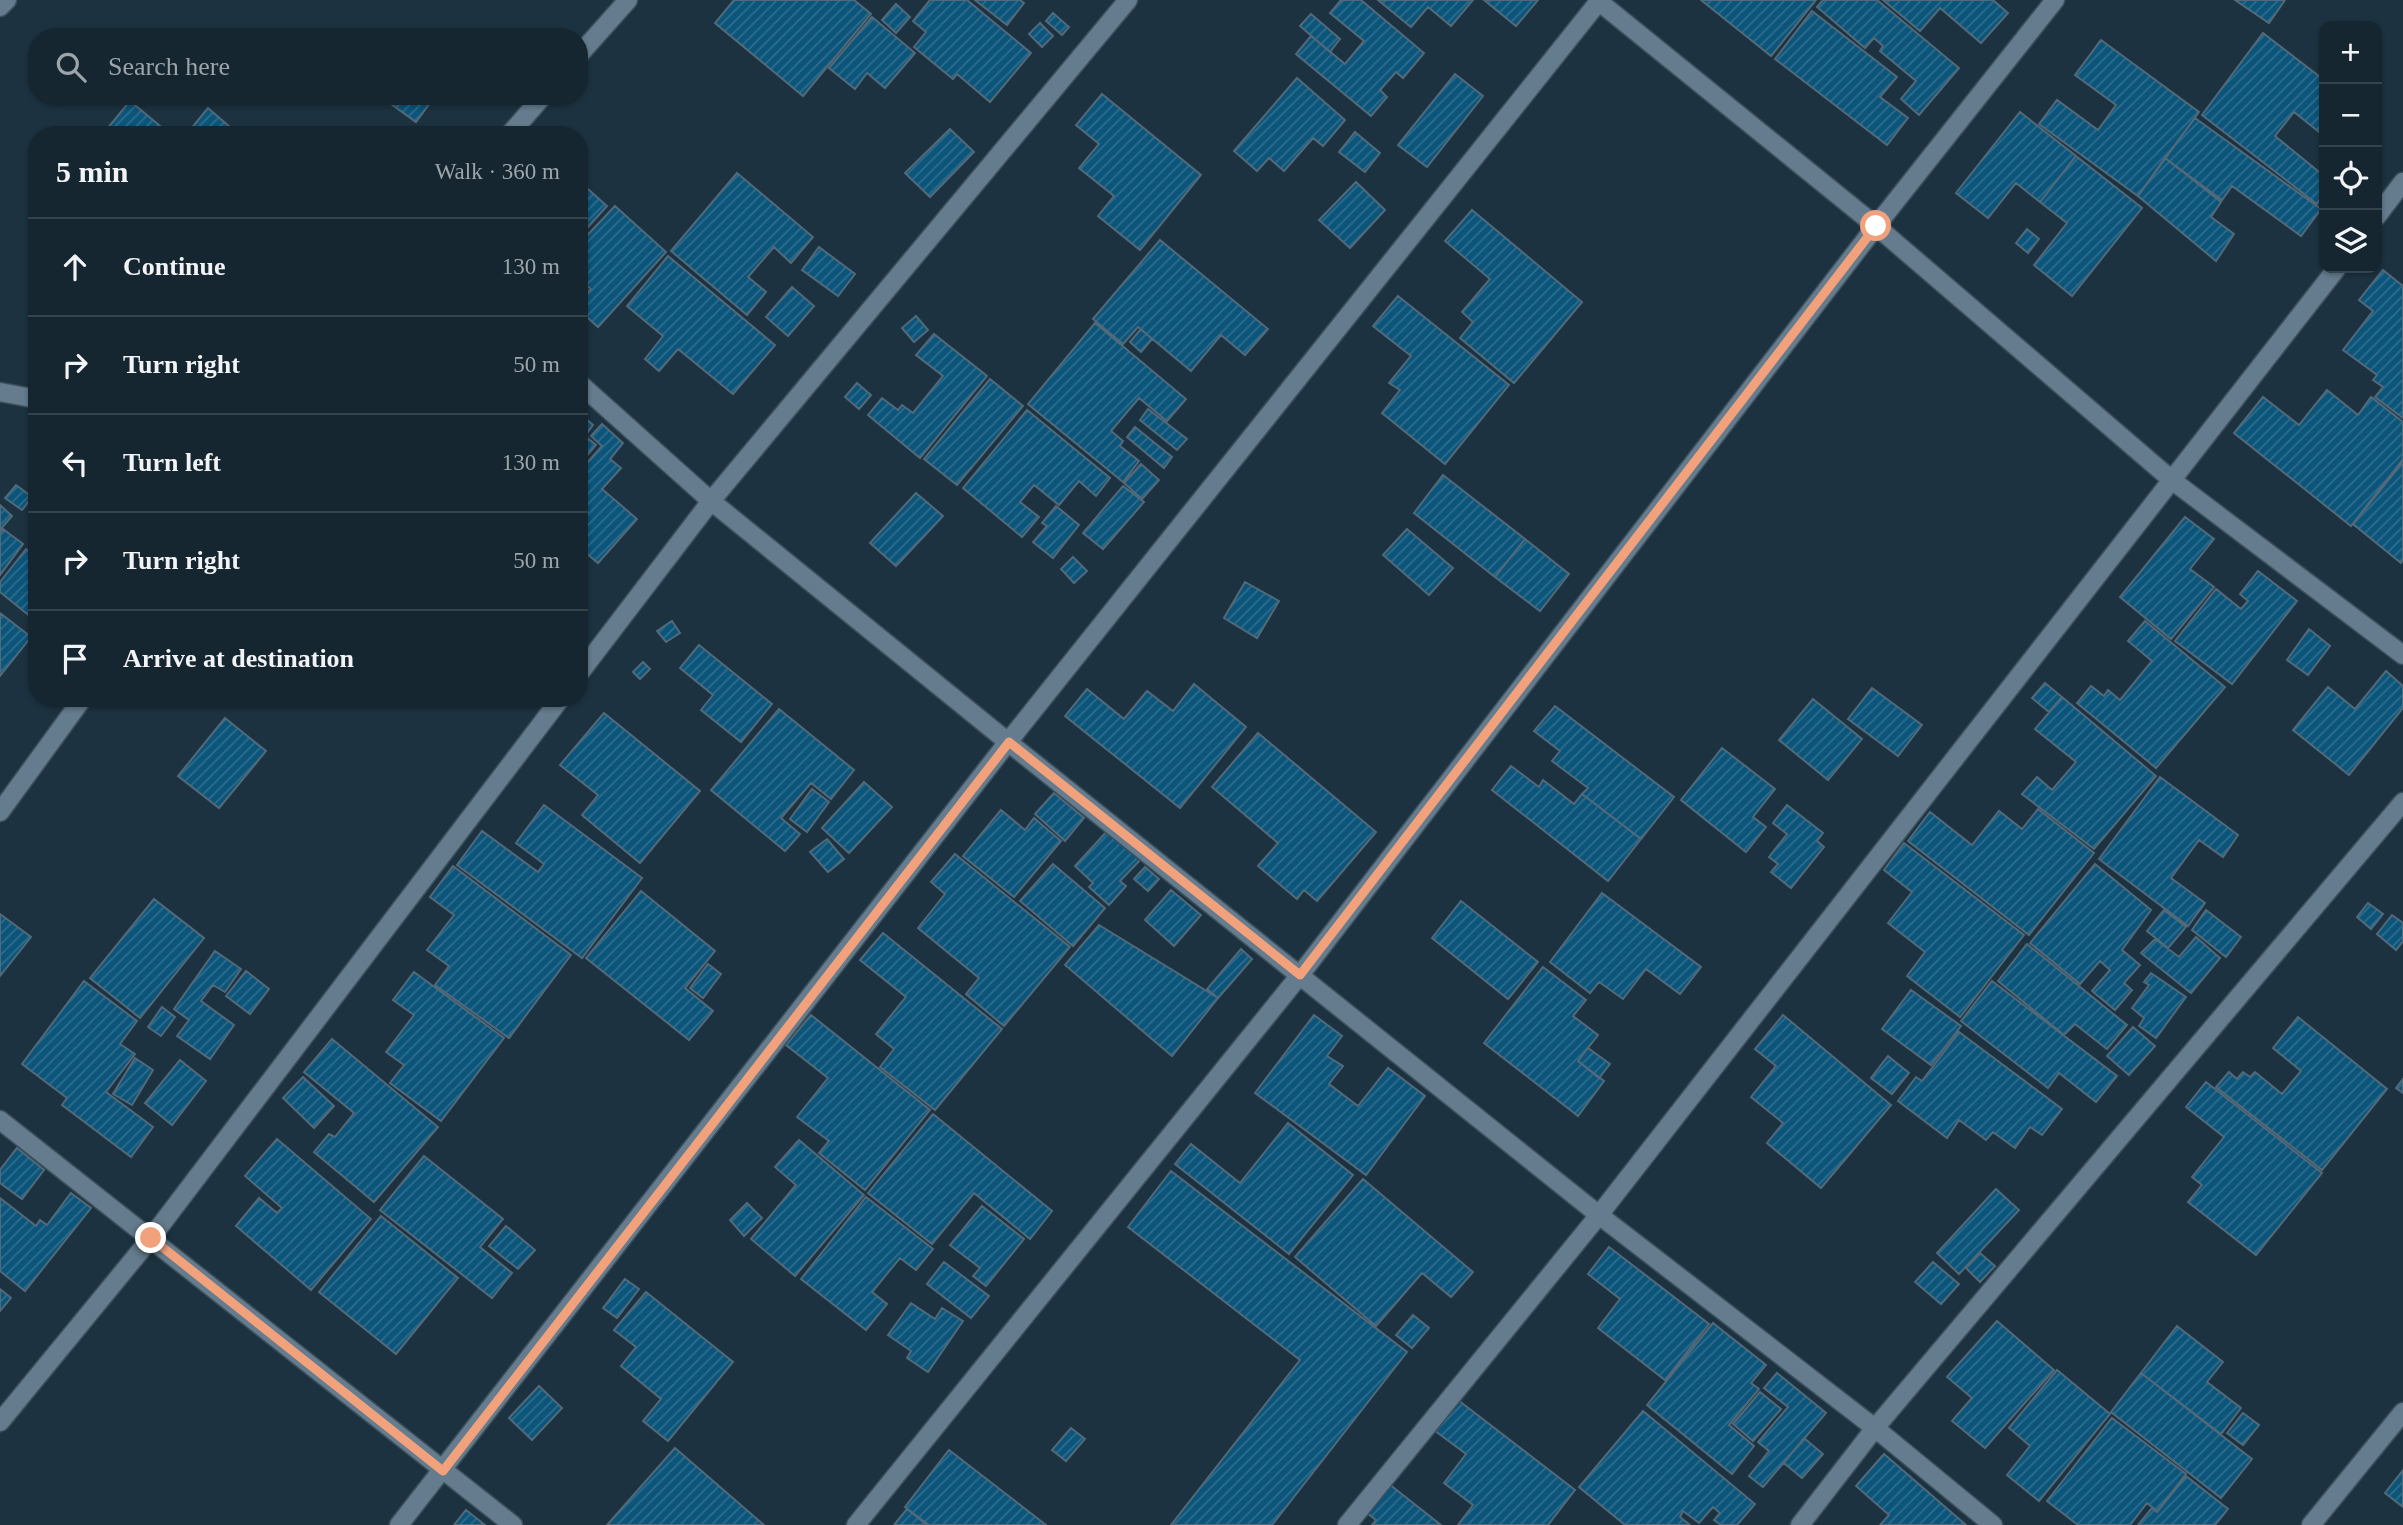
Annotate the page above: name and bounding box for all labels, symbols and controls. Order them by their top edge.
map controls [2319,21,2382,273]
button: + [2319,21,2382,84]
search box [28,28,588,105]
icon: search [52,48,90,86]
text: Search here [108,52,230,81]
button: − [2319,84,2382,147]
button: locate [2319,147,2382,210]
text: 5 min [56,155,129,188]
text: Walk · 360 m [435,159,560,184]
route start [1860,210,1891,241]
button: layers [2319,210,2382,273]
icon: ahead [56,248,94,286]
text: Continue [123,252,226,281]
text: 130 m [502,254,560,279]
icon: right [56,346,94,384]
text: Turn right [123,350,240,379]
text: 50 m [513,352,560,377]
icon: left [56,444,94,482]
text: Turn left [123,448,221,477]
text: 130 m [502,450,560,475]
icon: right [56,542,94,580]
text: Turn right [123,546,240,575]
text: 50 m [513,548,560,573]
icon: arrive [56,640,94,678]
text: Arrive at destination [123,644,354,673]
route end [135,1222,166,1253]

